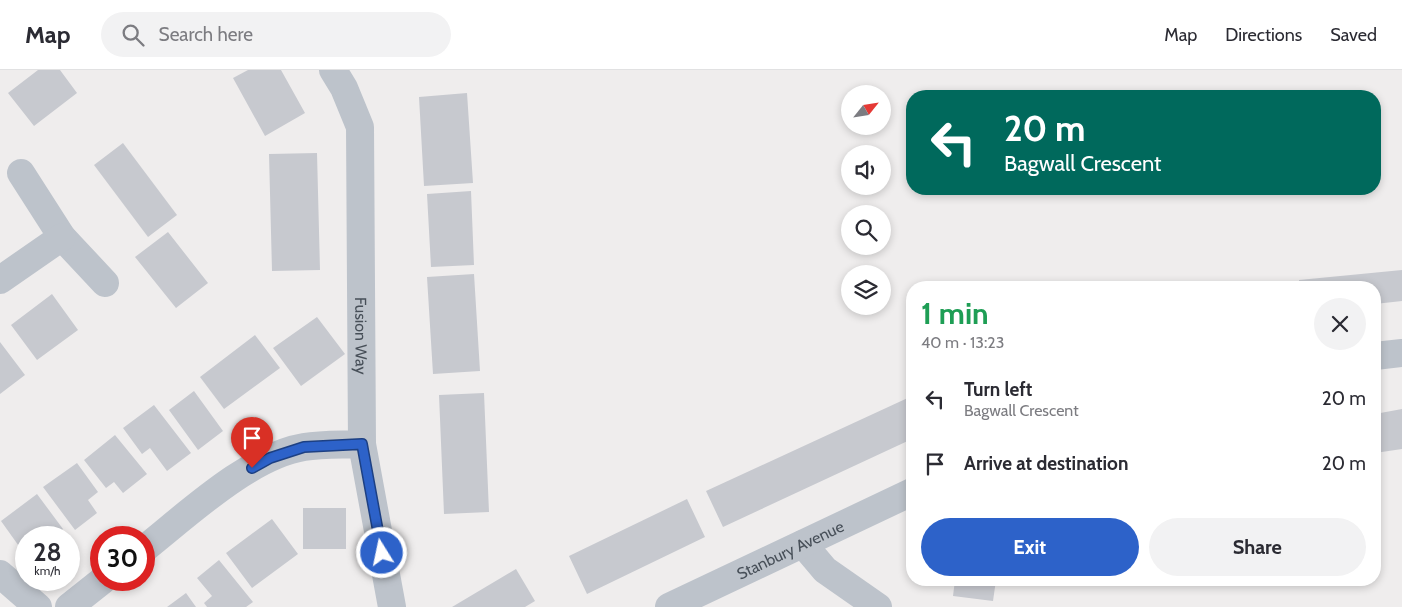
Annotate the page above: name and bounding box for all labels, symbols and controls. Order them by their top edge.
search box [101,12,451,57]
text: Map [25,20,71,49]
icon: search [119,21,147,49]
text: Search here [159,23,253,46]
text: Map [1164,24,1197,46]
text: Directions [1225,24,1302,46]
text: Saved [1330,24,1377,46]
north arrow [841,85,891,135]
map controls [841,85,891,315]
text: 20 m [1004,107,1086,150]
icon: left [921,110,986,175]
button: sound [841,145,891,195]
text: Bagwall Crescent [1004,150,1161,177]
button: search [841,205,891,255]
button: layers [841,265,891,315]
text: 1 min [921,295,989,332]
street label: Fusion Way [351,297,371,375]
button: close [1314,298,1366,350]
text: 40 m · 13:23 [921,333,1004,352]
text: Turn left [964,378,1032,401]
icon: left [921,385,949,413]
text: 20 m [1322,387,1366,410]
text: Bagwall Crescent [964,401,1079,420]
pin [231,417,273,468]
icon: arrive [238,424,266,452]
icon: arrive [921,450,949,478]
text: Arrive at destination [964,452,1128,475]
text: 20 m [1322,452,1366,475]
street label: Stanbury Avenue [734,517,847,584]
button: Exit [921,518,1139,576]
button: Share [1149,518,1366,576]
speed limit sign: 30 [90,526,155,591]
position arrow [355,526,407,578]
text: 28 [33,537,62,567]
text: km/h [34,563,61,578]

